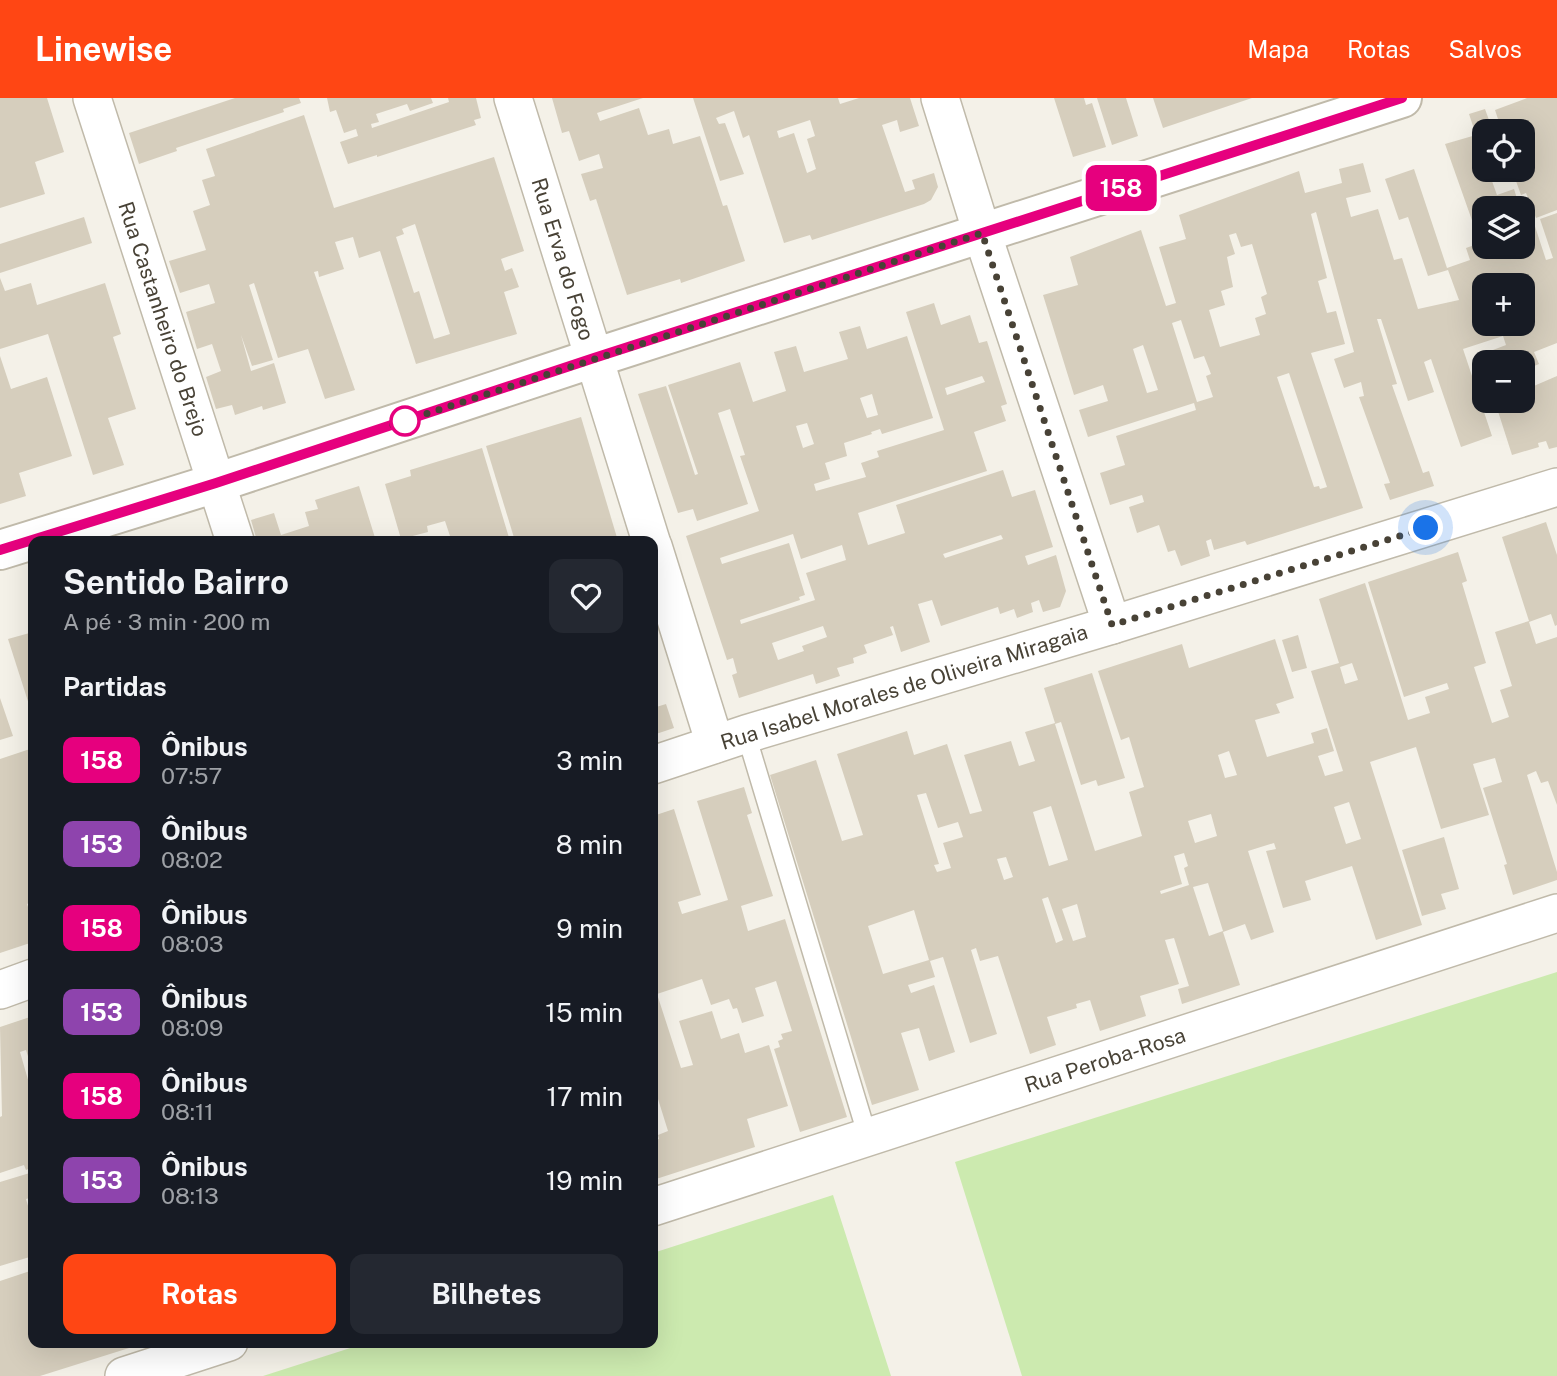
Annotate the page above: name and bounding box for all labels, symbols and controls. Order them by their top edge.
text: Linewise [35,30,172,68]
text: Mapa [1247,35,1309,63]
text: Rotas [1347,35,1410,63]
text: Salvos [1448,35,1522,63]
map controls [1472,119,1535,413]
button: locate [1472,119,1535,182]
line badge: 158 [1081,165,1161,211]
text: 158 [1100,174,1142,202]
street label: Rua Erva do Fogo [526,175,600,343]
button: layers [1472,196,1535,259]
street label: Rua Castanheiro do Brejo [113,198,213,440]
button: + [1472,273,1535,336]
button: − [1472,350,1535,413]
unlabelled marker [390,406,420,436]
your location [1408,510,1443,545]
button: heart [549,559,623,633]
text: Sentido Bairro [63,563,289,601]
text: A pé · 3 min · 200 m [63,608,270,635]
street label: Rua Isabel Morales de Oliveira Miragaia [717,619,1091,755]
text: Partidas [63,671,167,702]
text: Ônibus [161,731,248,762]
text: 3 min [556,745,623,776]
text: 158 [80,746,123,774]
text: 07:57 [161,762,222,789]
text: Ônibus [161,815,248,846]
text: 8 min [556,829,623,860]
text: 153 [80,830,123,858]
text: 08:02 [161,846,223,873]
text: Ônibus [161,899,248,930]
text: 9 min [556,913,623,944]
text: 158 [80,914,123,942]
text: 08:03 [161,930,223,957]
text: Ônibus [161,983,248,1014]
text: 15 min [545,997,623,1028]
text: 153 [80,998,123,1026]
text: 08:09 [161,1014,223,1041]
street label: Rua Peroba-Rosa [1021,1022,1189,1098]
text: Ônibus [161,1067,248,1098]
text: 17 min [546,1081,623,1112]
text: 158 [80,1082,123,1110]
text: 08:11 [161,1098,214,1125]
text: Ônibus [161,1151,248,1182]
text: 19 min [546,1165,623,1196]
text: 153 [80,1166,123,1194]
text: 08:13 [161,1182,219,1209]
button: Rotas [63,1254,336,1334]
button: Bilhetes [350,1254,623,1334]

